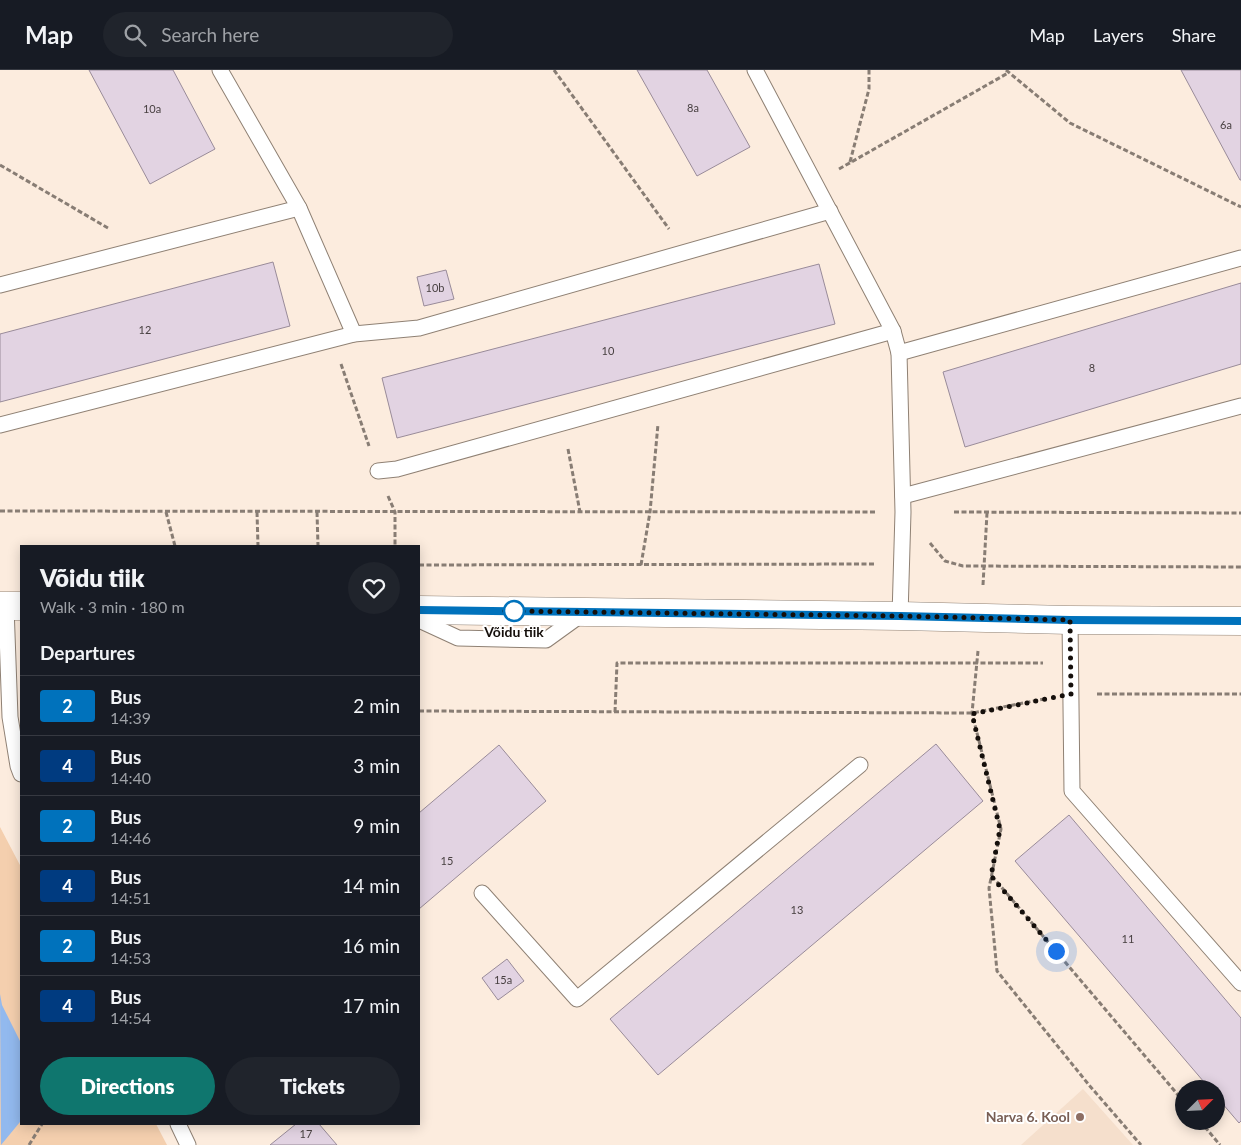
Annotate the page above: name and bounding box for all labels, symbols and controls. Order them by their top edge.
search box [103,12,453,57]
text: Map [25,20,73,49]
icon: search [121,21,149,49]
text: Search here [161,23,259,46]
text: Map [1029,24,1065,46]
text: Layers [1093,24,1144,46]
text: Share [1172,24,1216,46]
house number: 8a [687,101,699,114]
house number: 10a [143,102,161,115]
house number: 6a [1220,118,1232,131]
house number: 10b [426,281,444,294]
house number: 12 [139,323,151,336]
house number: 10 [602,344,615,357]
house number: 8 [1089,361,1095,374]
button: heart [348,562,400,614]
text: Võidu tiik [40,563,144,592]
text: Walk · 3 min · 180 m [40,597,185,616]
marker: Võidu tiik [503,600,525,622]
place label: Võidu tiik [483,623,544,640]
text: Departures [40,641,135,664]
text: Bus [110,685,141,708]
text: 2 min [353,694,400,717]
text: 2 [62,695,73,717]
text: 14:39 [110,708,151,727]
text: Bus [110,745,141,768]
text: 3 min [353,754,400,777]
text: 4 [62,755,73,777]
text: 14:40 [110,768,151,787]
text: Bus [110,805,141,828]
text: 9 min [353,814,400,837]
text: 2 [62,815,73,837]
text: 14:46 [110,828,151,847]
house number: 15 [441,854,453,867]
text: Bus [110,865,141,888]
text: 14 min [342,874,400,897]
text: 4 [62,875,73,897]
text: 14:51 [110,888,151,907]
house number: 13 [791,903,803,916]
text: Bus [110,925,141,948]
house number: 11 [1122,932,1134,945]
text: 16 min [342,934,400,957]
text: 2 [62,935,73,957]
your location [1044,939,1069,964]
text: 14:53 [110,948,151,967]
house number: 15a [494,973,512,986]
text: Bus [110,985,141,1008]
text: 17 min [342,994,400,1017]
text: 4 [62,995,73,1017]
text: 14:54 [110,1008,151,1027]
button: Directions [40,1057,215,1115]
button: Tickets [225,1057,400,1115]
north arrow [1175,1080,1225,1130]
map controls [1175,1080,1225,1130]
place label: Narva 6. Kool [986,1108,1070,1125]
marker: Narva 6. Kool [1074,1111,1086,1123]
house number: 17 [300,1127,312,1140]

